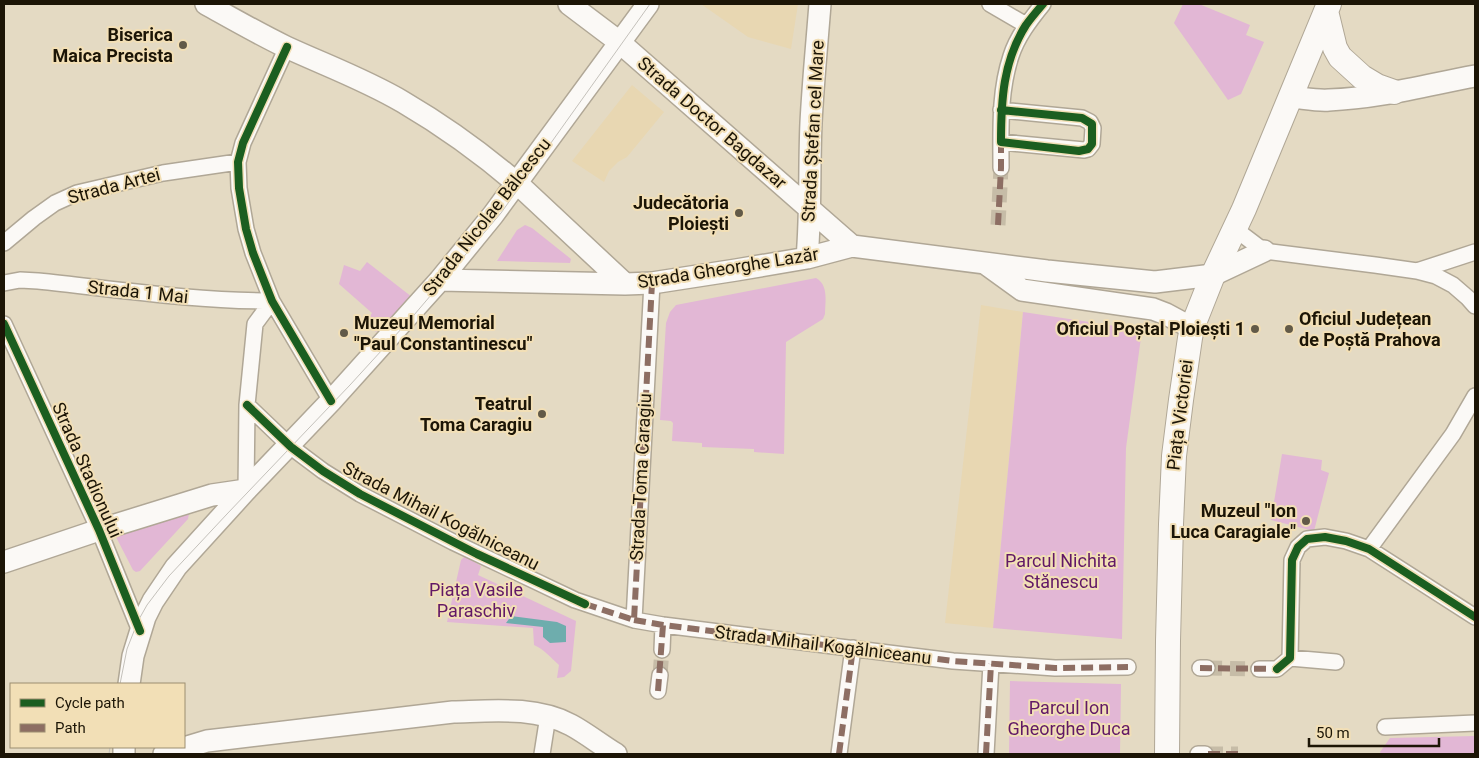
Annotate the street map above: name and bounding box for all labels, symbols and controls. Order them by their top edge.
place label: Biserica Maica Precista [53,24,173,66]
marker: Biserica Maica Precista [177,39,189,51]
street label: Strada Ștefan cel Mare [797,40,829,222]
street label: Strada Doctor Bagdazar [634,52,791,193]
street label: Strada Nicolae Bălcescu [418,134,555,300]
street label: Strada Artei [65,163,162,208]
place label: Judecătoria Ploiești [633,192,729,235]
marker: Judecătoria Ploiești [733,207,745,219]
street label: Strada Gheorghe Lazăr [636,243,820,292]
street label: Strada 1 Mai [87,276,189,307]
place label: Oficiul Județean de Poștă Prahova [1299,308,1441,351]
place label: Muzeul Memorial "Paul Constantinescu" [354,312,533,354]
place label: Oficiul Poștal Ploiești 1 [1056,318,1245,340]
marker: Oficiul Poștal Ploiești 1 [1249,323,1261,335]
marker: Oficiul Județean de Poștă Prahova [1283,323,1295,335]
marker: Muzeul Memorial "Paul Constantinescu" [338,327,350,339]
street label: Piața Victoriei [1162,358,1198,472]
place label: Teatrul Toma Caragiu [420,393,532,435]
street label: Strada Toma Caragiu [626,393,655,561]
street label: Strada Stadionului [48,399,127,541]
marker: Teatrul Toma Caragiu [536,408,548,420]
street label: Strada Mihail Kogălniceanu [339,457,543,574]
place label: Muzeul "Ion Luca Caragiale" [1171,500,1296,542]
marker: Muzeul "Ion Luca Caragiale" [1300,515,1312,527]
park label: Parcul Nichita Stănescu [1005,550,1117,592]
park label: Piața Vasile Paraschiv [429,579,523,621]
street label: Strada Mihail Kogălniceanu [714,621,933,668]
legend [10,683,185,748]
text: Cycle path [55,694,125,712]
park label: Parcul Ion Gheorghe Duca [1008,697,1130,739]
scale bar [1309,716,1439,748]
text: Path [55,719,86,737]
text: 50 m [1316,724,1350,742]

